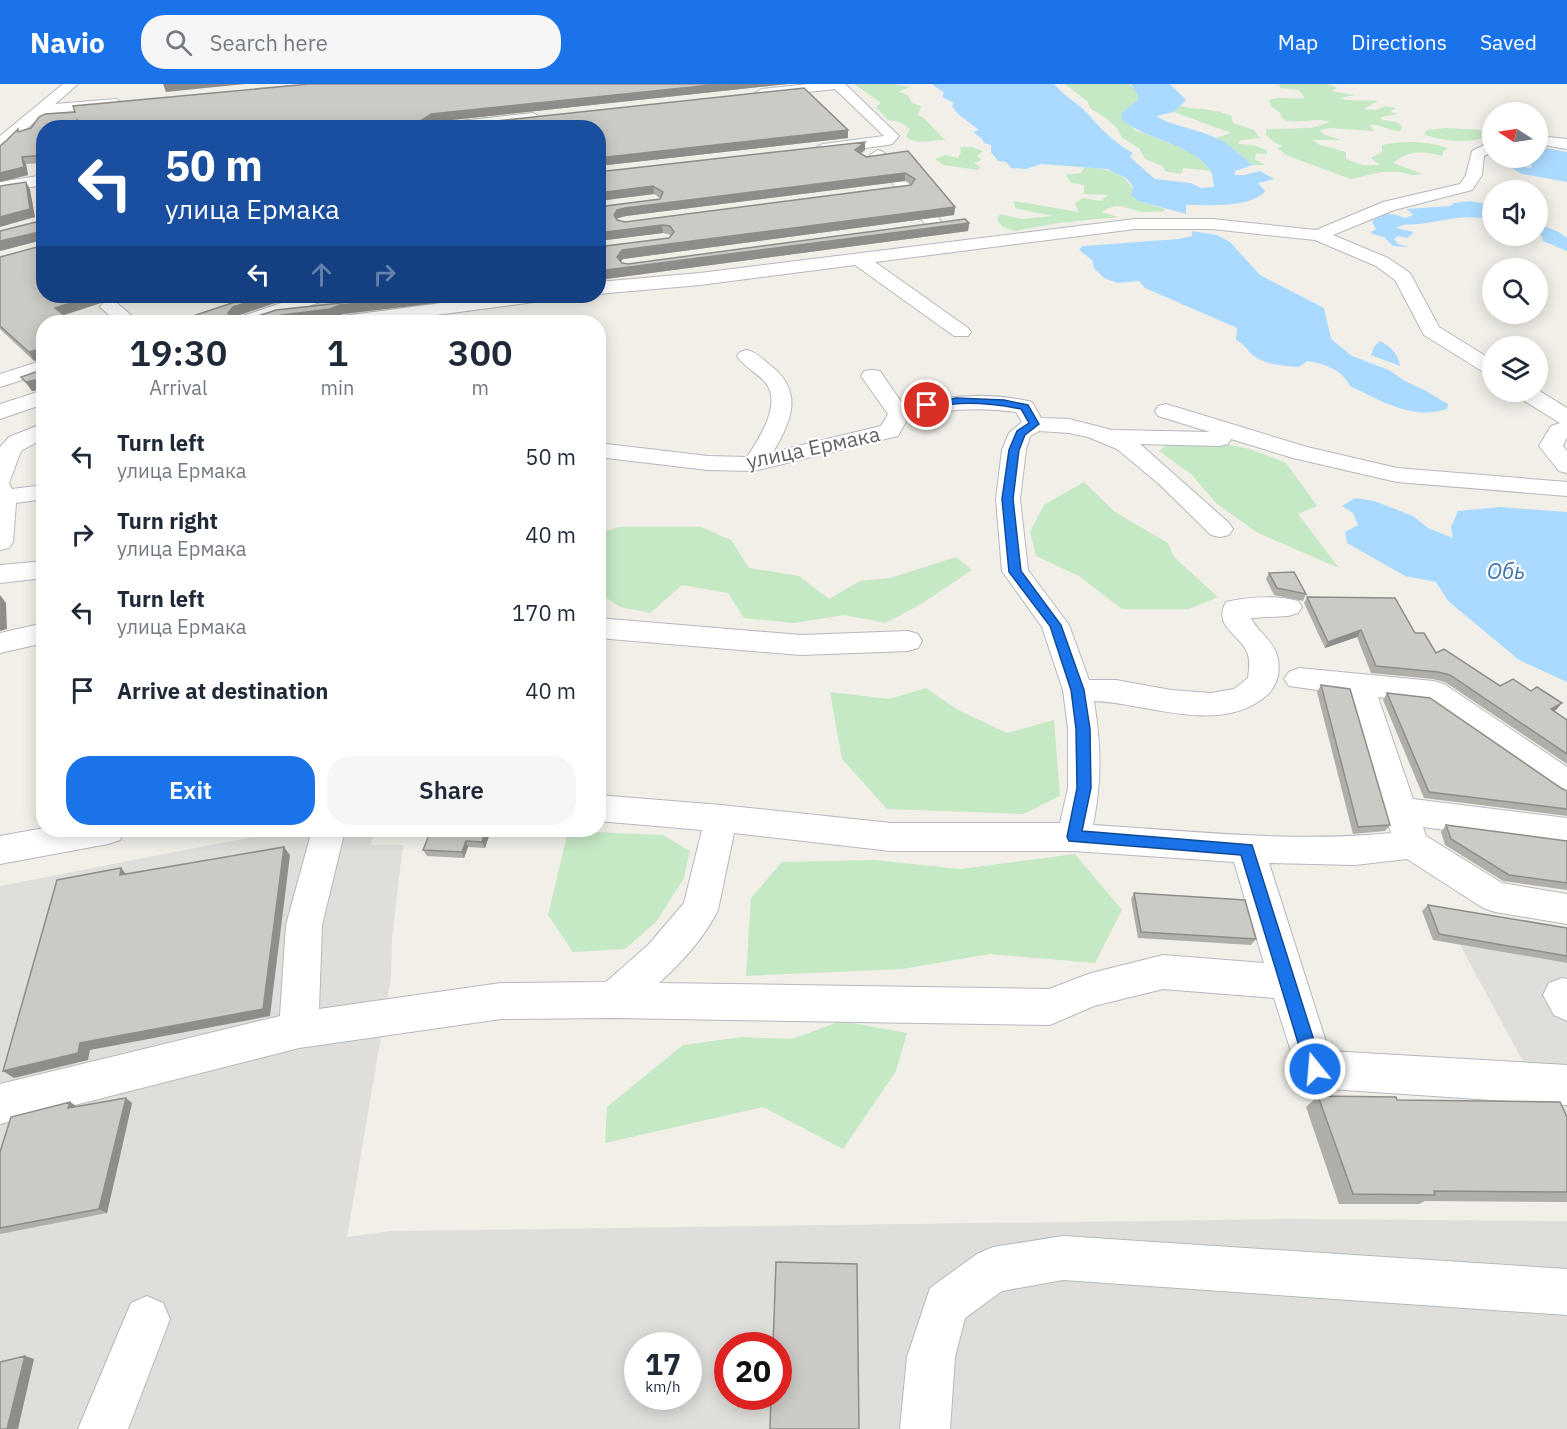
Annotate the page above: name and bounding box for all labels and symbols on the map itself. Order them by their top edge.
north arrow [1482,102,1548,168]
pin [901,379,952,430]
street label: улица Ермака [744,419,882,475]
water label: Обь [1487,556,1525,585]
position arrow [1283,1037,1347,1101]
speed limit sign: 20 [714,1332,792,1410]

